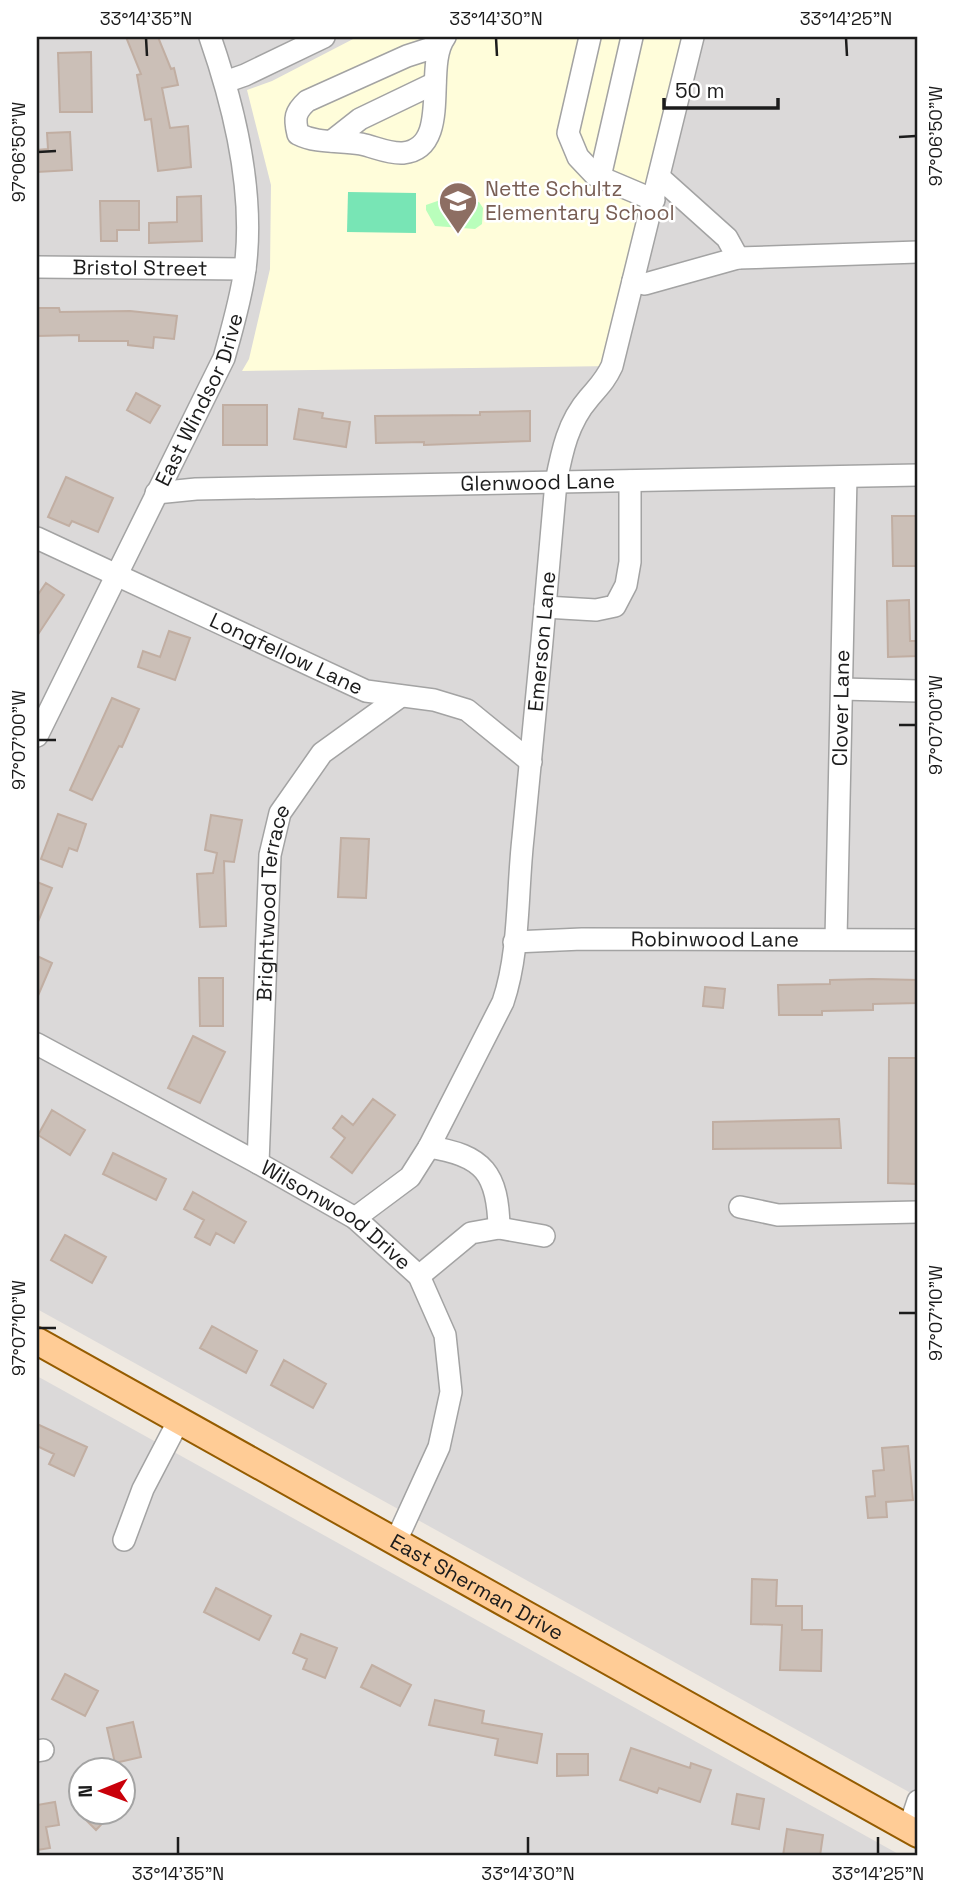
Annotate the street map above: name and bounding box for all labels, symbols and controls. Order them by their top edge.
text: 33°14'35"N [100,7,192,30]
text: 33°14'30"N [449,7,543,30]
text: 33°14'25"N [800,7,892,30]
scale bar [664,66,778,110]
text: 50 m [675,77,725,104]
text: 97°06'50"W [924,86,947,186]
text: 97°06'50"W [7,102,30,202]
place label: Nette Schultz Elementary School [485,175,675,226]
school or university icon: Nette Schultz Elementary School [437,180,479,235]
street label: Bristol Street [72,253,208,282]
street label: East Windsor Drive [149,310,249,490]
street label: Glenwood Lane [460,467,615,497]
street label: Emerson Lane [521,570,561,713]
street label: Longfellow Lane [206,606,368,701]
street label: Clover Lane [826,649,855,767]
text: 97°07'00"W [924,675,947,775]
text: 97°07'00"W [7,690,30,790]
street label: Brightwood Terrace [250,798,296,1002]
street label: Robinwood Lane [631,925,799,953]
street label: Wilsonwood Drive [256,1153,417,1275]
text: 97°07'10"W [924,1265,947,1361]
text: 97°07'10"W [7,1280,30,1376]
street label: East Sherman Drive [386,1527,569,1646]
north arrow [66,1756,136,1826]
text: N [73,1785,98,1798]
text: 33°14'35"N [132,1862,224,1885]
text: 33°14'30"N [481,1862,575,1885]
text: 33°14'25"N [832,1862,924,1885]

